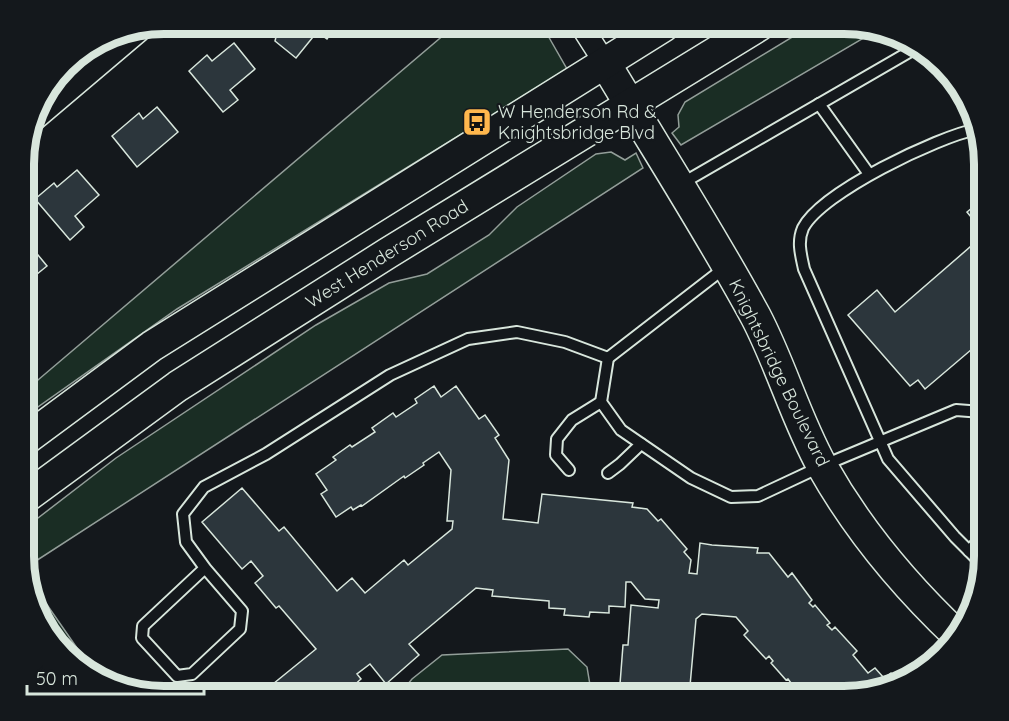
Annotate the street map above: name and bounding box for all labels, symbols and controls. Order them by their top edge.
place label: W Henderson Rd & Knightsbridge Blvd [498,100,657,144]
bus stop icon: W Henderson Rd & Knightsbridge Blvd [461,106,493,138]
street label: West Henderson Road [301,194,472,313]
street label: Knightsbridge Boulevard [724,275,835,470]
scale bar [27,658,204,696]
text: 50 m [36,667,78,690]

